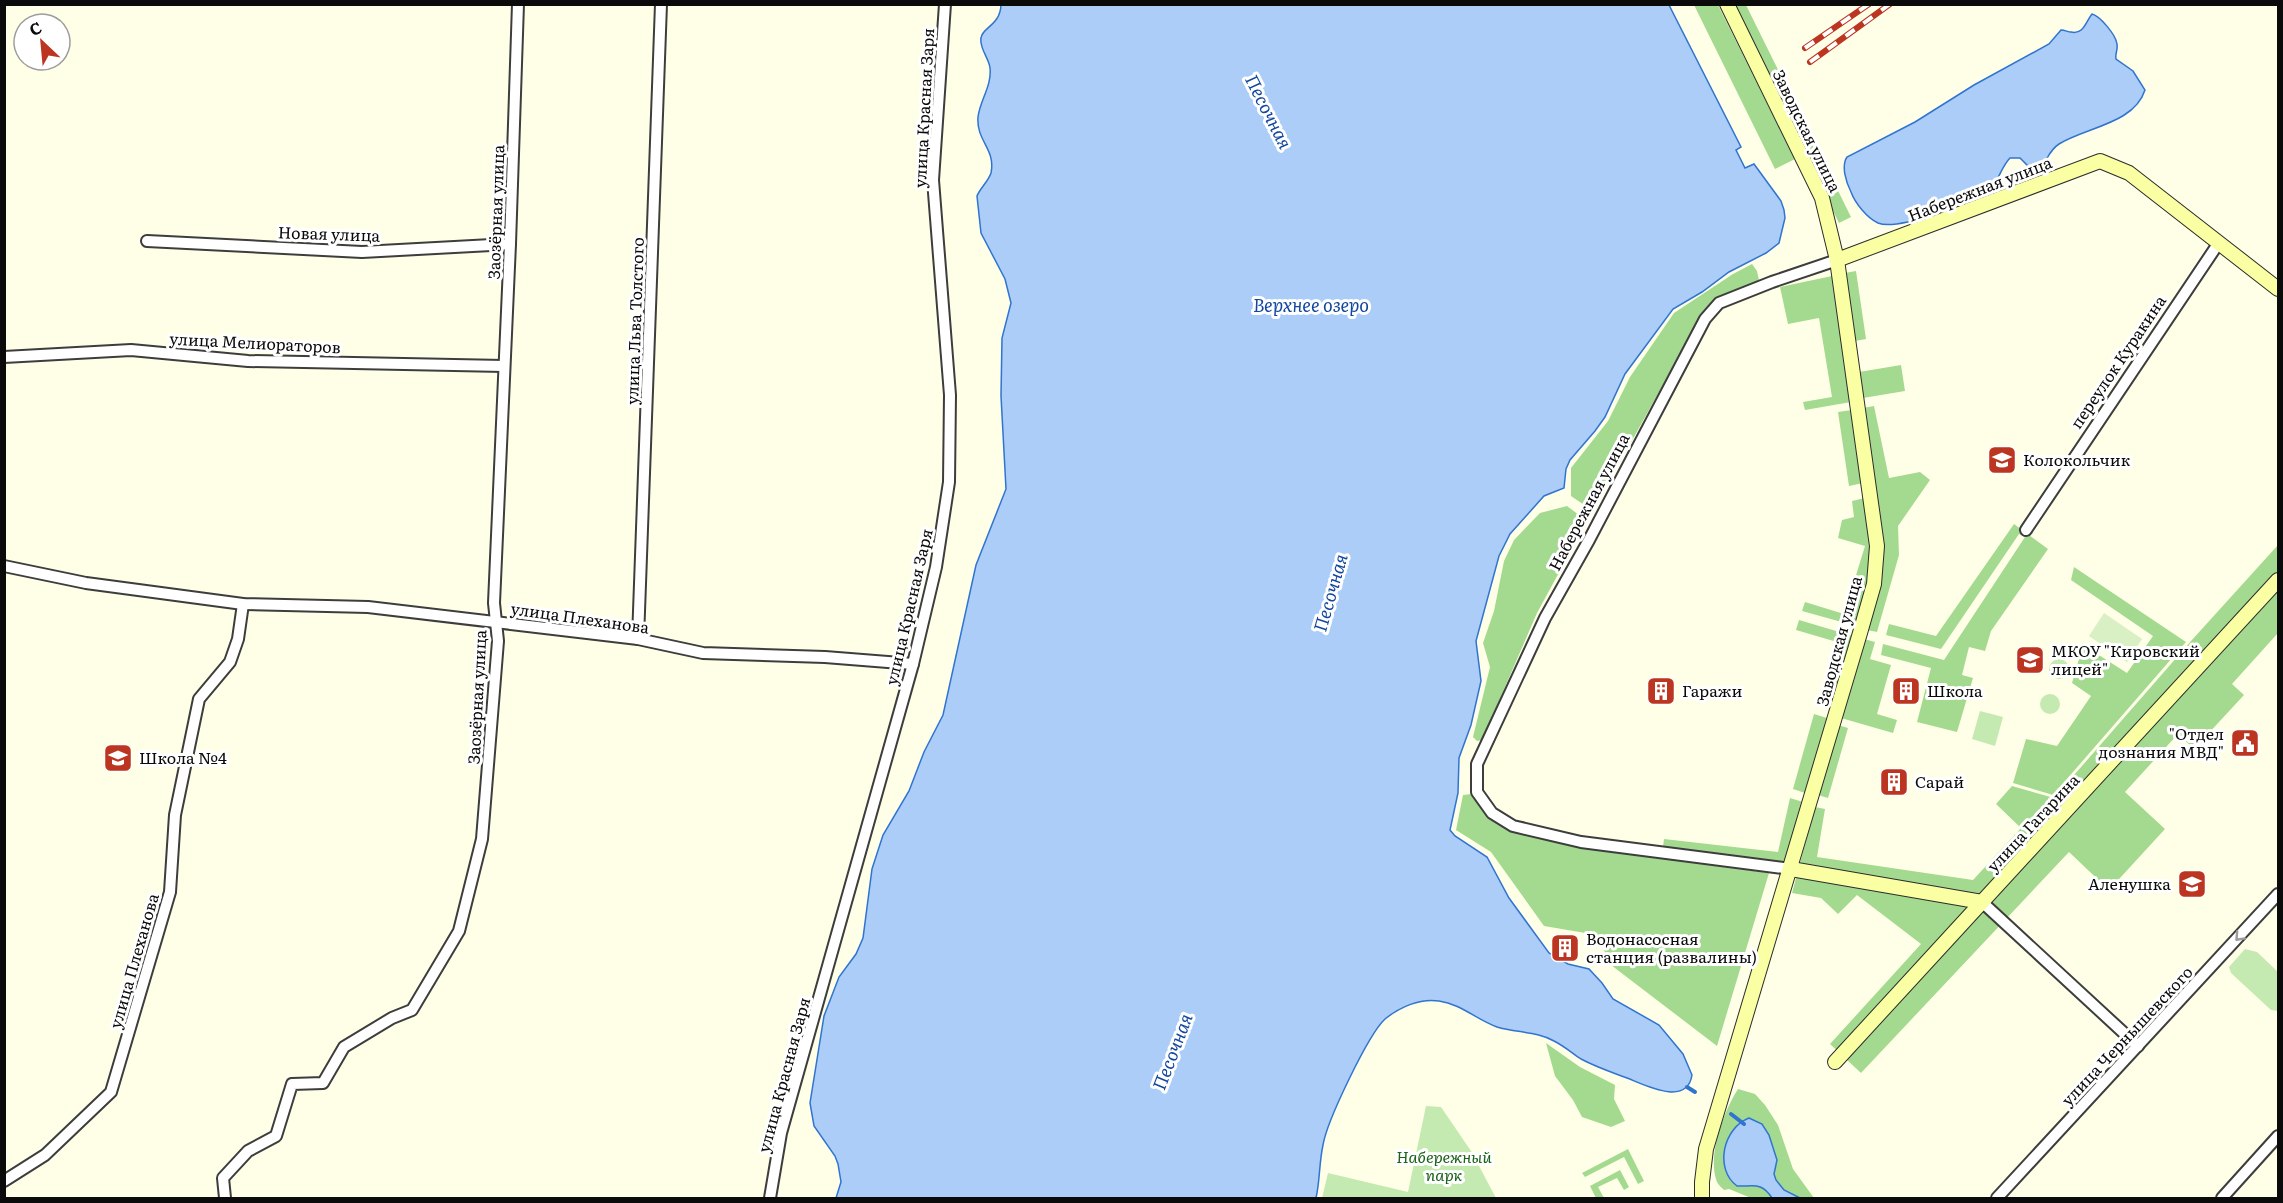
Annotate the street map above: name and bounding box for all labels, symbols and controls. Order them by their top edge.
north arrow [12,12,72,72]
text: С [25,14,45,41]
street label: улица Красная Заря [907,27,939,188]
street label: Заводская улица [1768,65,1848,196]
water label: Песочная [1239,70,1300,154]
street label: Заозёрная улица [481,144,509,280]
street label: Набережная улица [1904,149,2056,227]
street label: Новая улица [277,219,381,247]
street label: улица Льва Толстого [619,237,649,405]
street label: переулок Куракина [2063,289,2171,433]
water label: Верхнее озеро [1253,291,1369,318]
street label: улица Мелиораторов [169,326,341,358]
street label: Набережная улица [1542,428,1635,575]
school or university icon: Колокольчик [1986,444,2018,476]
place label: Колокольчик [2023,447,2131,471]
street label: улица Красная Заря [878,526,938,687]
water label: Песочная [1306,550,1354,635]
street label: Заводская улица [1809,573,1867,709]
street label: улица Плеханова [509,595,651,639]
street label: Заозёрная улица [460,629,492,765]
place label: МКОУ "Кировский лицей" [2051,638,2200,680]
school or university icon: МКОУ "Кировский лицей" [2014,644,2046,676]
building icon: Гаражи [1645,675,1677,707]
building icon: Школа [1890,675,1922,707]
place label: Гаражи [1682,678,1742,702]
place label: Школа [1927,678,1983,702]
place label: "Отдел дознания МВД" [2099,721,2224,763]
public building icon: "Отдел дознания МВД" [2229,727,2261,759]
school or university icon: Школа №4 [102,742,134,774]
place label: Школа №4 [139,745,227,769]
building icon: Сарай [1878,766,1910,798]
street label: улица Гагарина [1980,768,2084,877]
place label: Сарай [1915,769,1964,793]
school or university icon: Аленушка [2176,868,2208,900]
place label: Аленушка [2088,871,2171,895]
street label: улица Плеханова [102,890,164,1031]
place label: Водонасосная станция (развалины) [1586,926,1757,968]
one-way arrow [2235,930,2246,941]
building icon: Водонасосная станция (развалины) [1549,932,1581,964]
street label: улица Чернышевского [2055,960,2198,1111]
street label: улица Красная Заря [751,994,815,1155]
water label: Песочная [1145,1009,1199,1094]
park label: Набережный парк [1396,1144,1492,1186]

